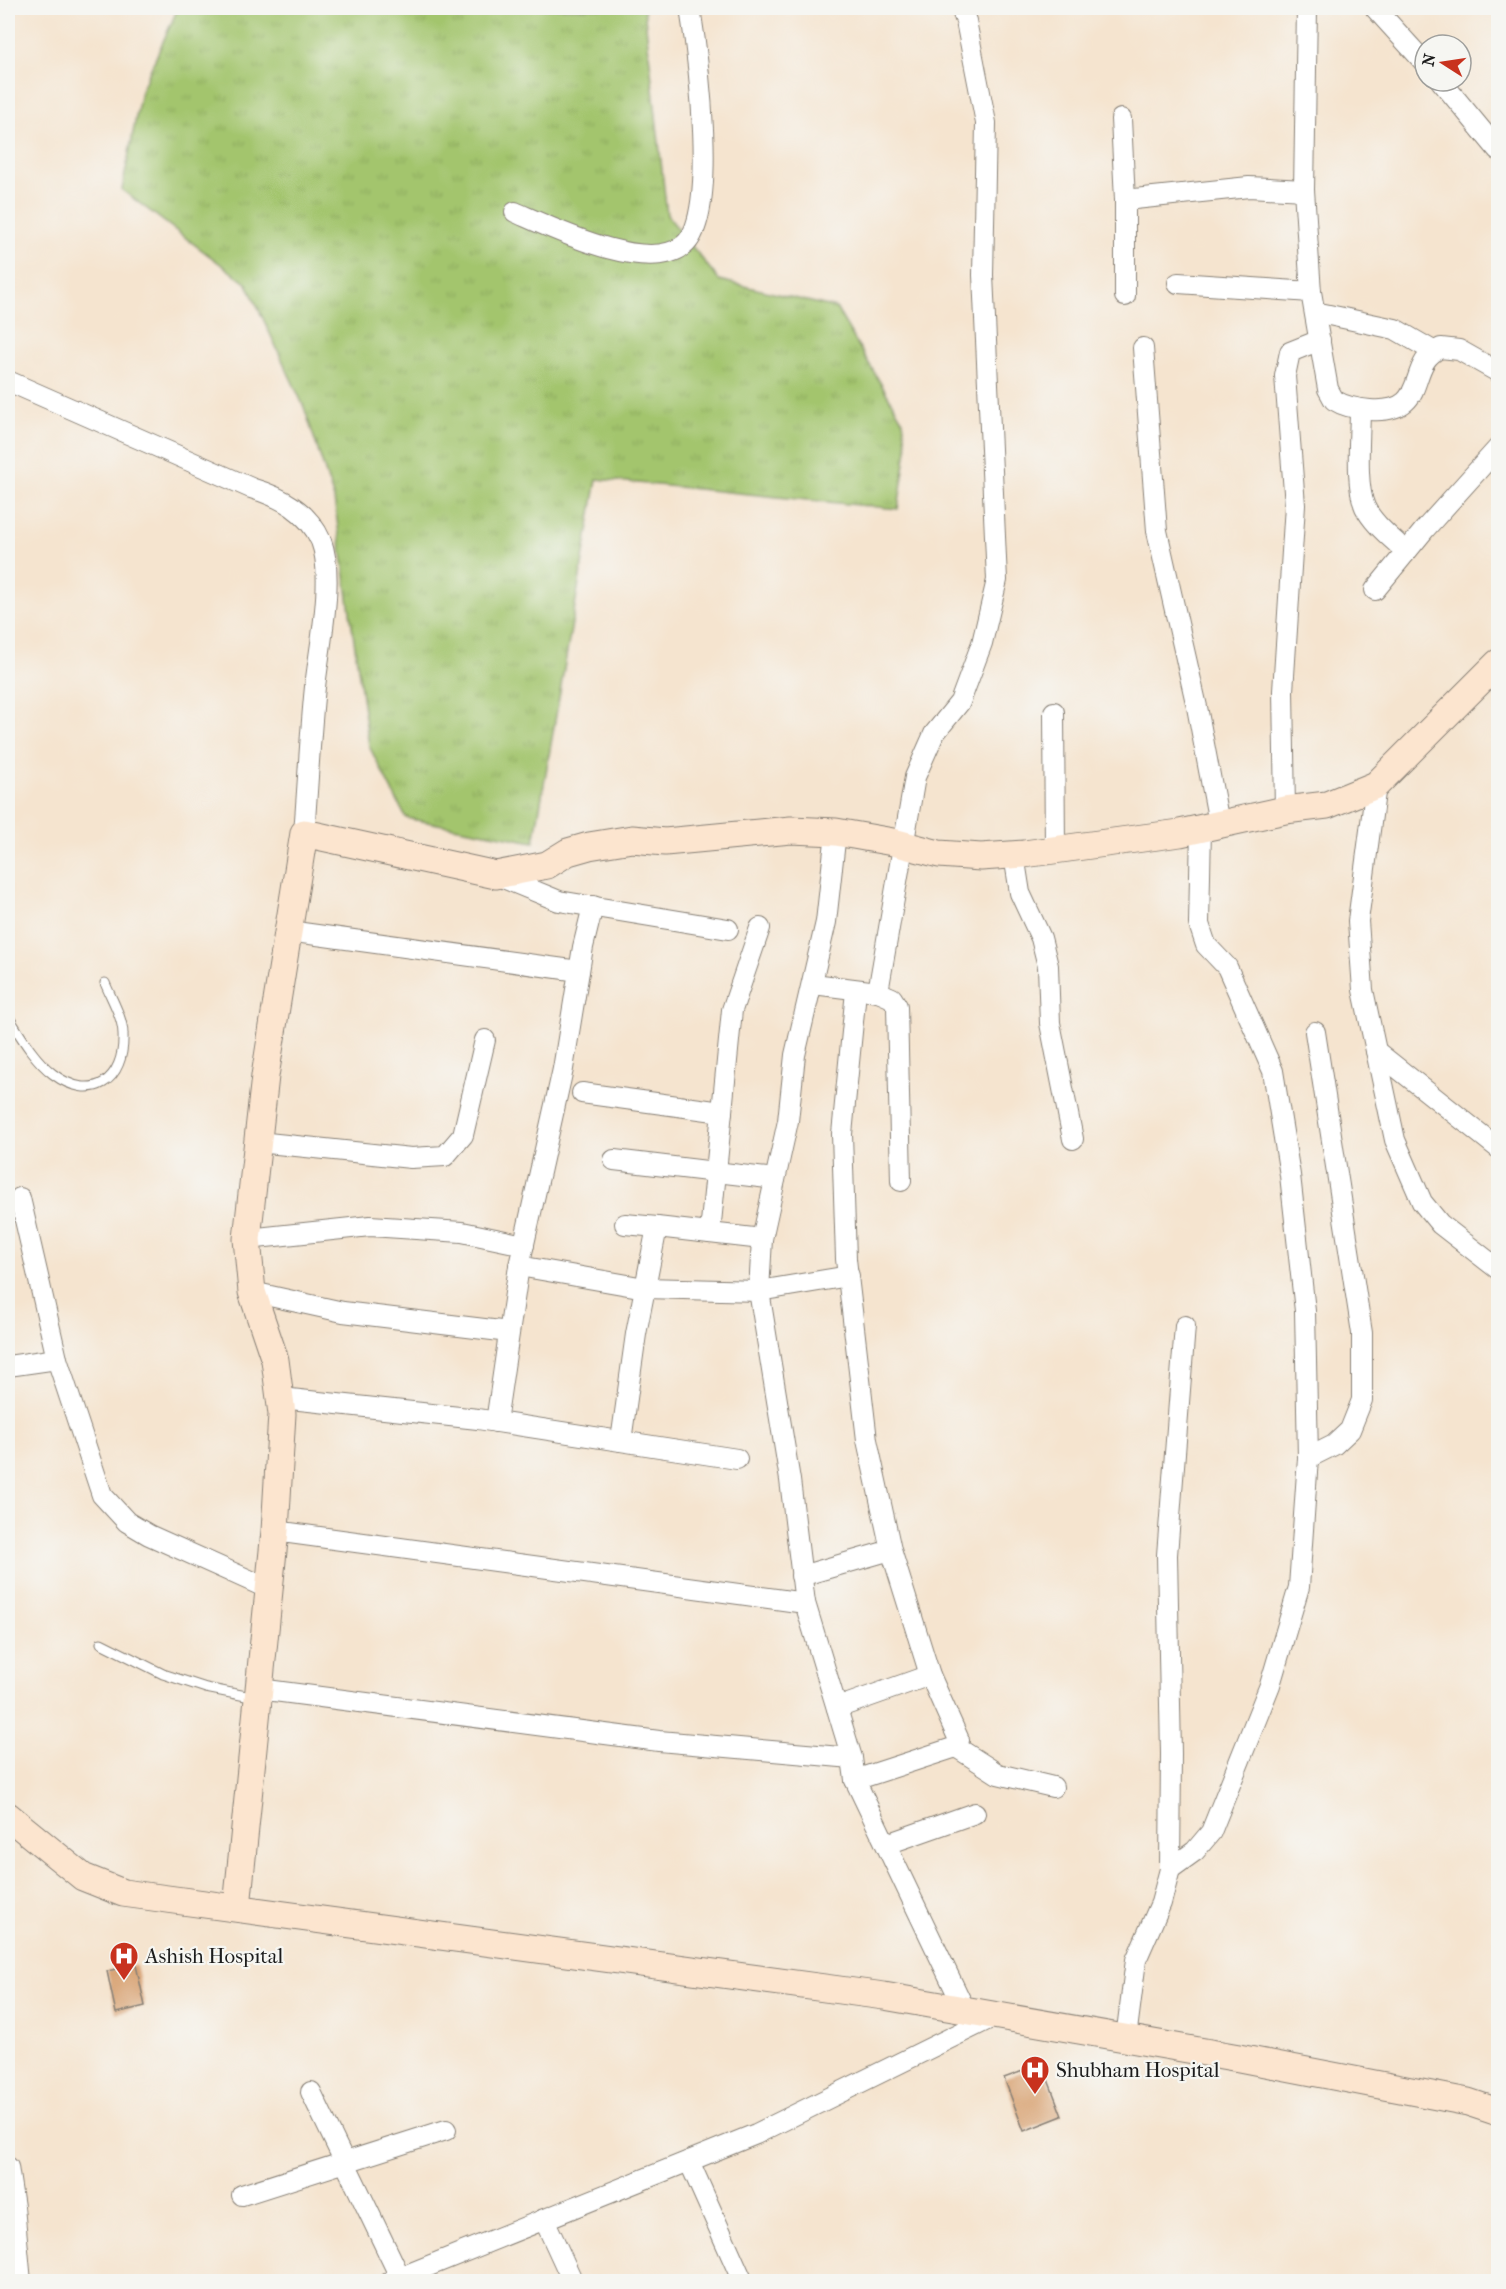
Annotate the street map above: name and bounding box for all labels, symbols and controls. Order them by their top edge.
north arrow [1413,33,1473,93]
text: N [1418,51,1440,68]
hospital icon: Ashish Hospital [108,1940,140,1982]
place label: Ashish Hospital [144,1944,284,1968]
hospital icon: Shubham Hospital [1019,2054,1051,2096]
place label: Shubham Hospital [1056,2058,1220,2082]

